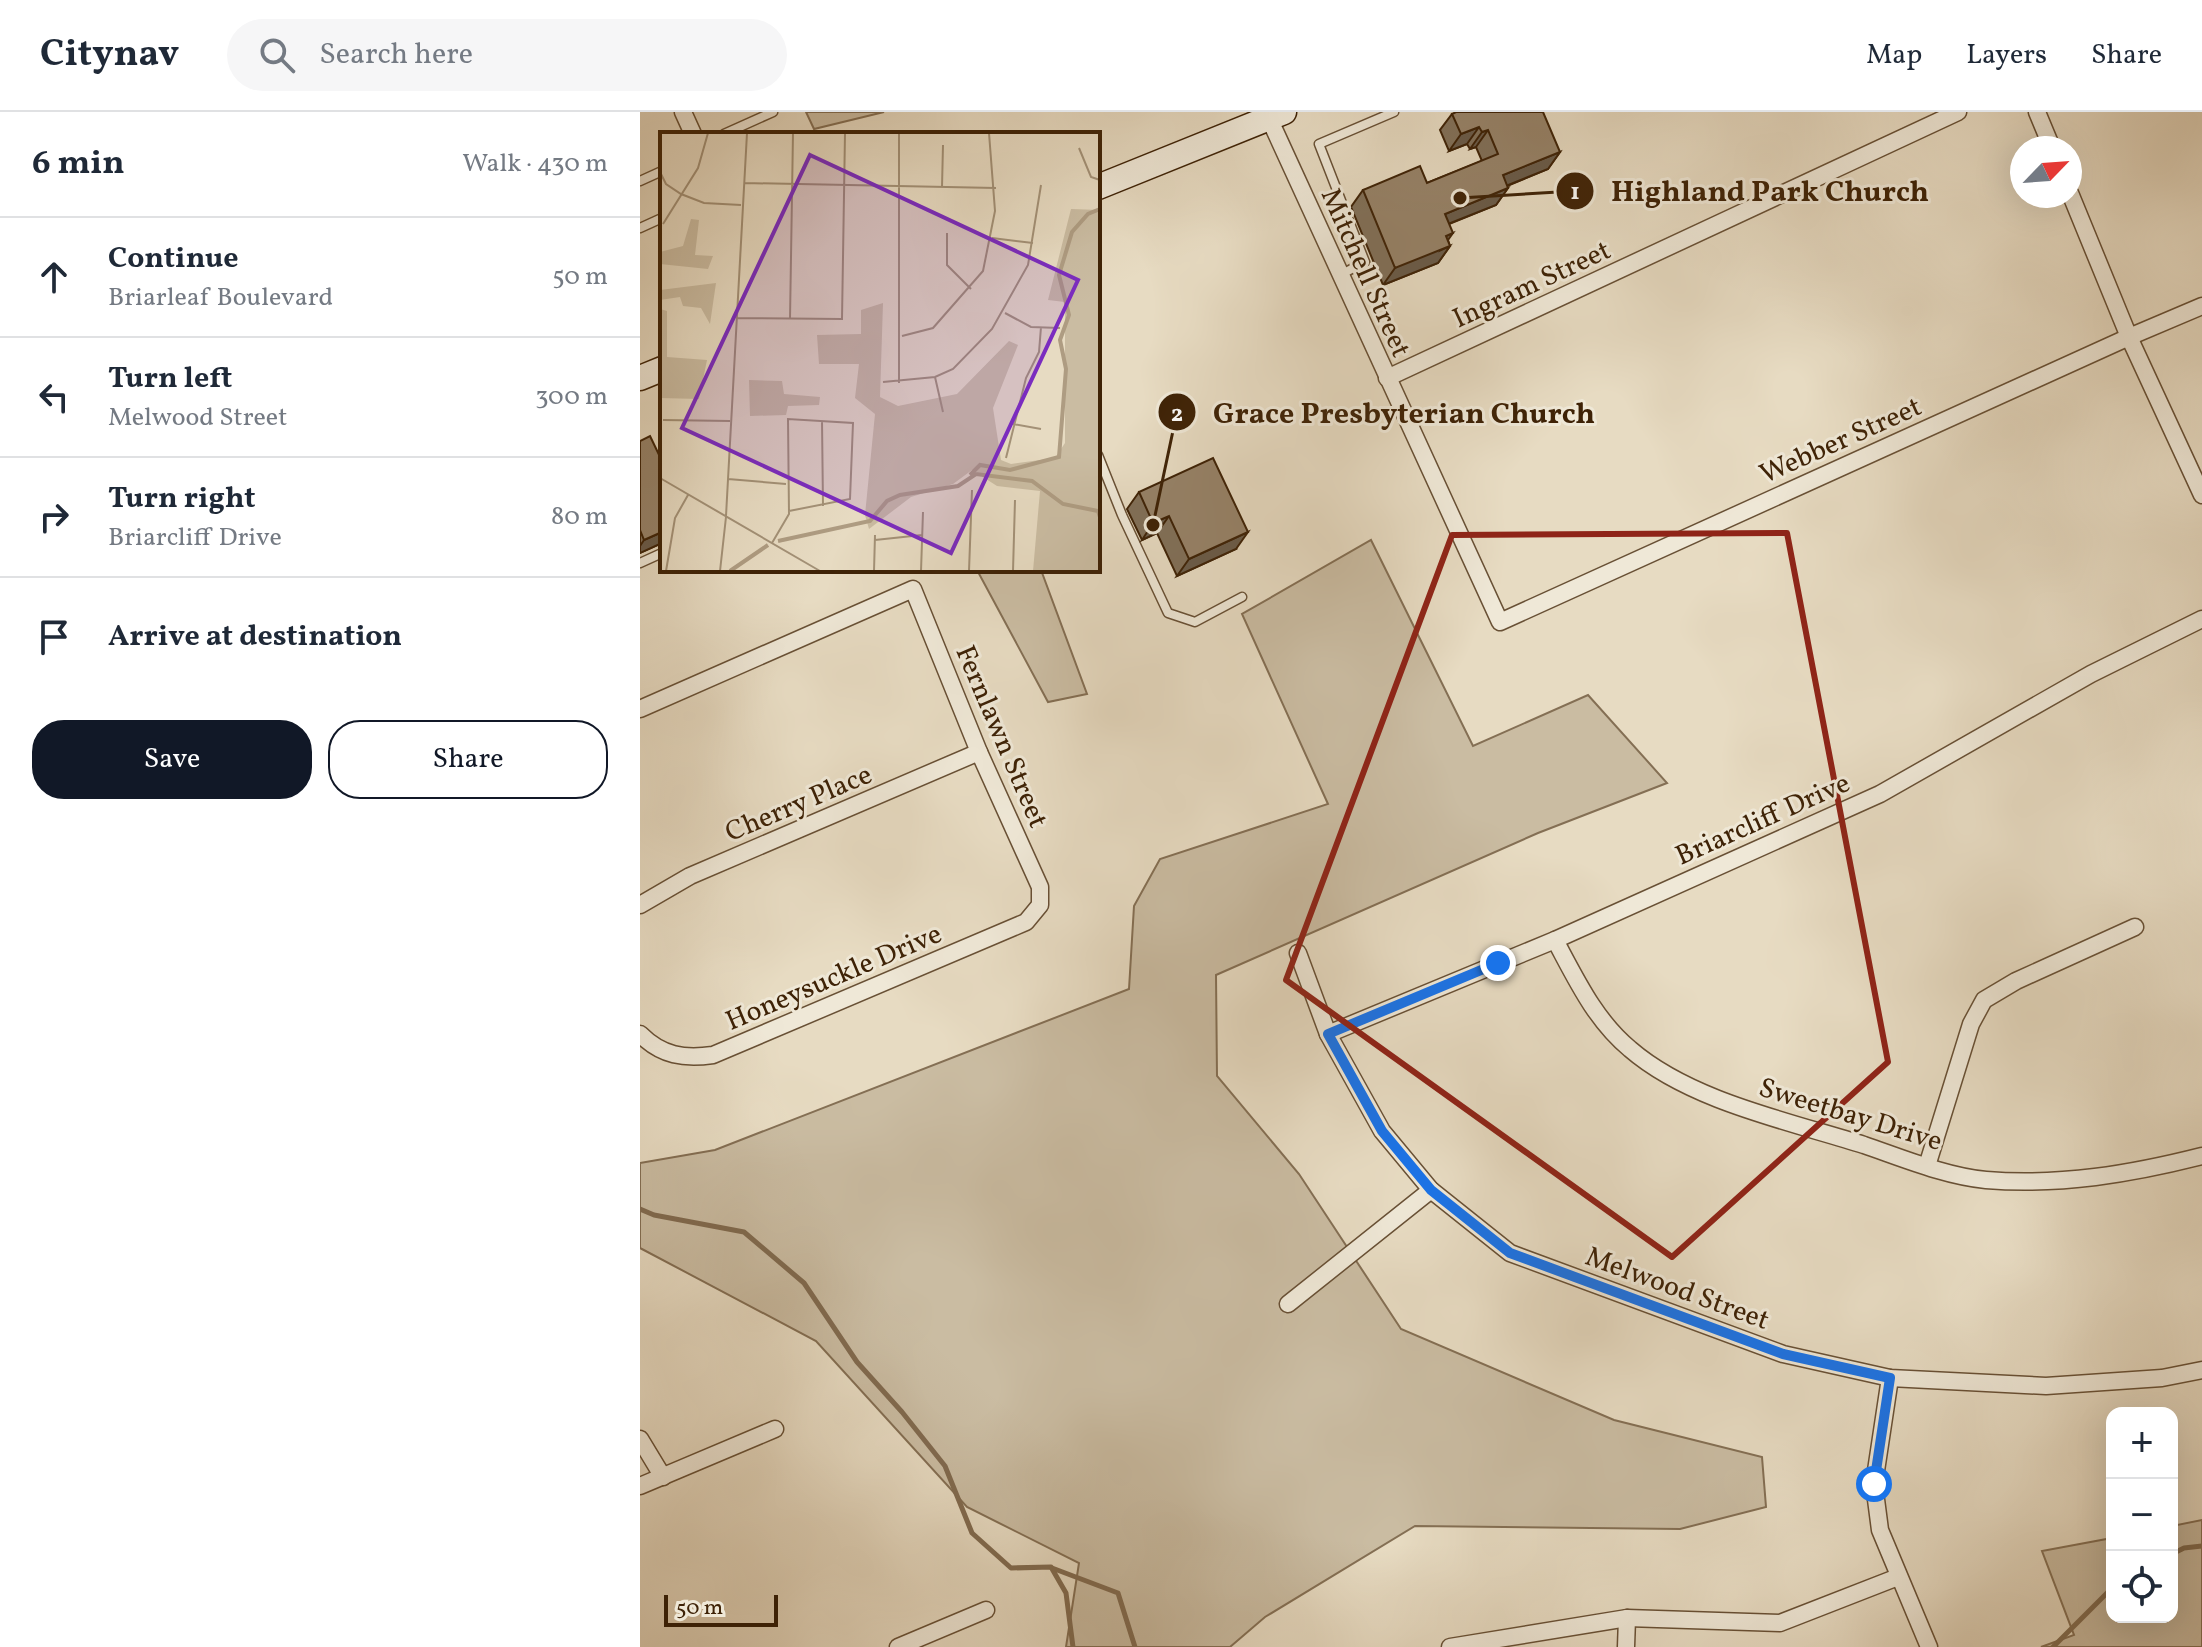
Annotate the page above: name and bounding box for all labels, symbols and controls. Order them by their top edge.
search box [227,19,787,91]
text: Citynav [40,29,179,82]
icon: search [255,33,299,77]
text: Search here [319,34,473,76]
text: Map [1866,36,1922,75]
text: Layers [1966,36,2047,75]
text: Share [2091,36,2162,75]
inset map [660,132,1100,572]
north arrow [2010,136,2082,208]
text: 6 min [32,141,125,188]
text: Walk · 430 m [462,146,608,182]
callout: Highland Park Church [1555,164,1945,218]
text: Highland Park Church [1611,172,1929,214]
text: 1 [1570,176,1580,210]
street label: Mitchell Street [1310,182,1419,364]
street label: Ingram Street [1447,232,1618,339]
text: Continue [108,238,239,280]
icon: ahead [32,255,76,299]
text: 50 m [552,259,608,295]
text: Briarleaf Boulevard [108,280,333,316]
text: Turn left [108,358,232,400]
icon: left [32,375,76,419]
text: 300 m [535,379,608,415]
callout: Grace Presbyterian Church [1157,385,1611,439]
street label: Webber Street [1754,388,1928,494]
text: Grace Presbyterian Church [1213,394,1595,436]
text: 2 [1171,398,1183,432]
text: Melwood Street [108,400,287,436]
text: Turn right [108,478,256,520]
icon: right [32,495,76,539]
text: 80 m [551,499,608,535]
text: Briarcliff Drive [108,520,282,556]
icon: arrive [32,615,76,659]
text: Arrive at destination [108,616,402,658]
street label: Fernlawn Street [945,640,1057,834]
button: Save [32,720,312,799]
button: Share [328,720,608,799]
street label: Cherry Place [720,756,878,853]
street label: Briarcliff Drive [1670,764,1857,876]
street label: Honeysuckle Drive [720,915,948,1041]
route end [1480,945,1516,981]
street label: Sweetbay Drive [1754,1069,1947,1162]
street label: Melwood Street [1580,1238,1775,1341]
map controls [2106,1407,2178,1623]
button: + [2106,1407,2178,1479]
route start [1856,1466,1892,1502]
button: − [2106,1479,2178,1551]
button: locate [2106,1551,2178,1623]
scale bar [664,1591,778,1627]
text: 50 m [676,1593,723,1624]

